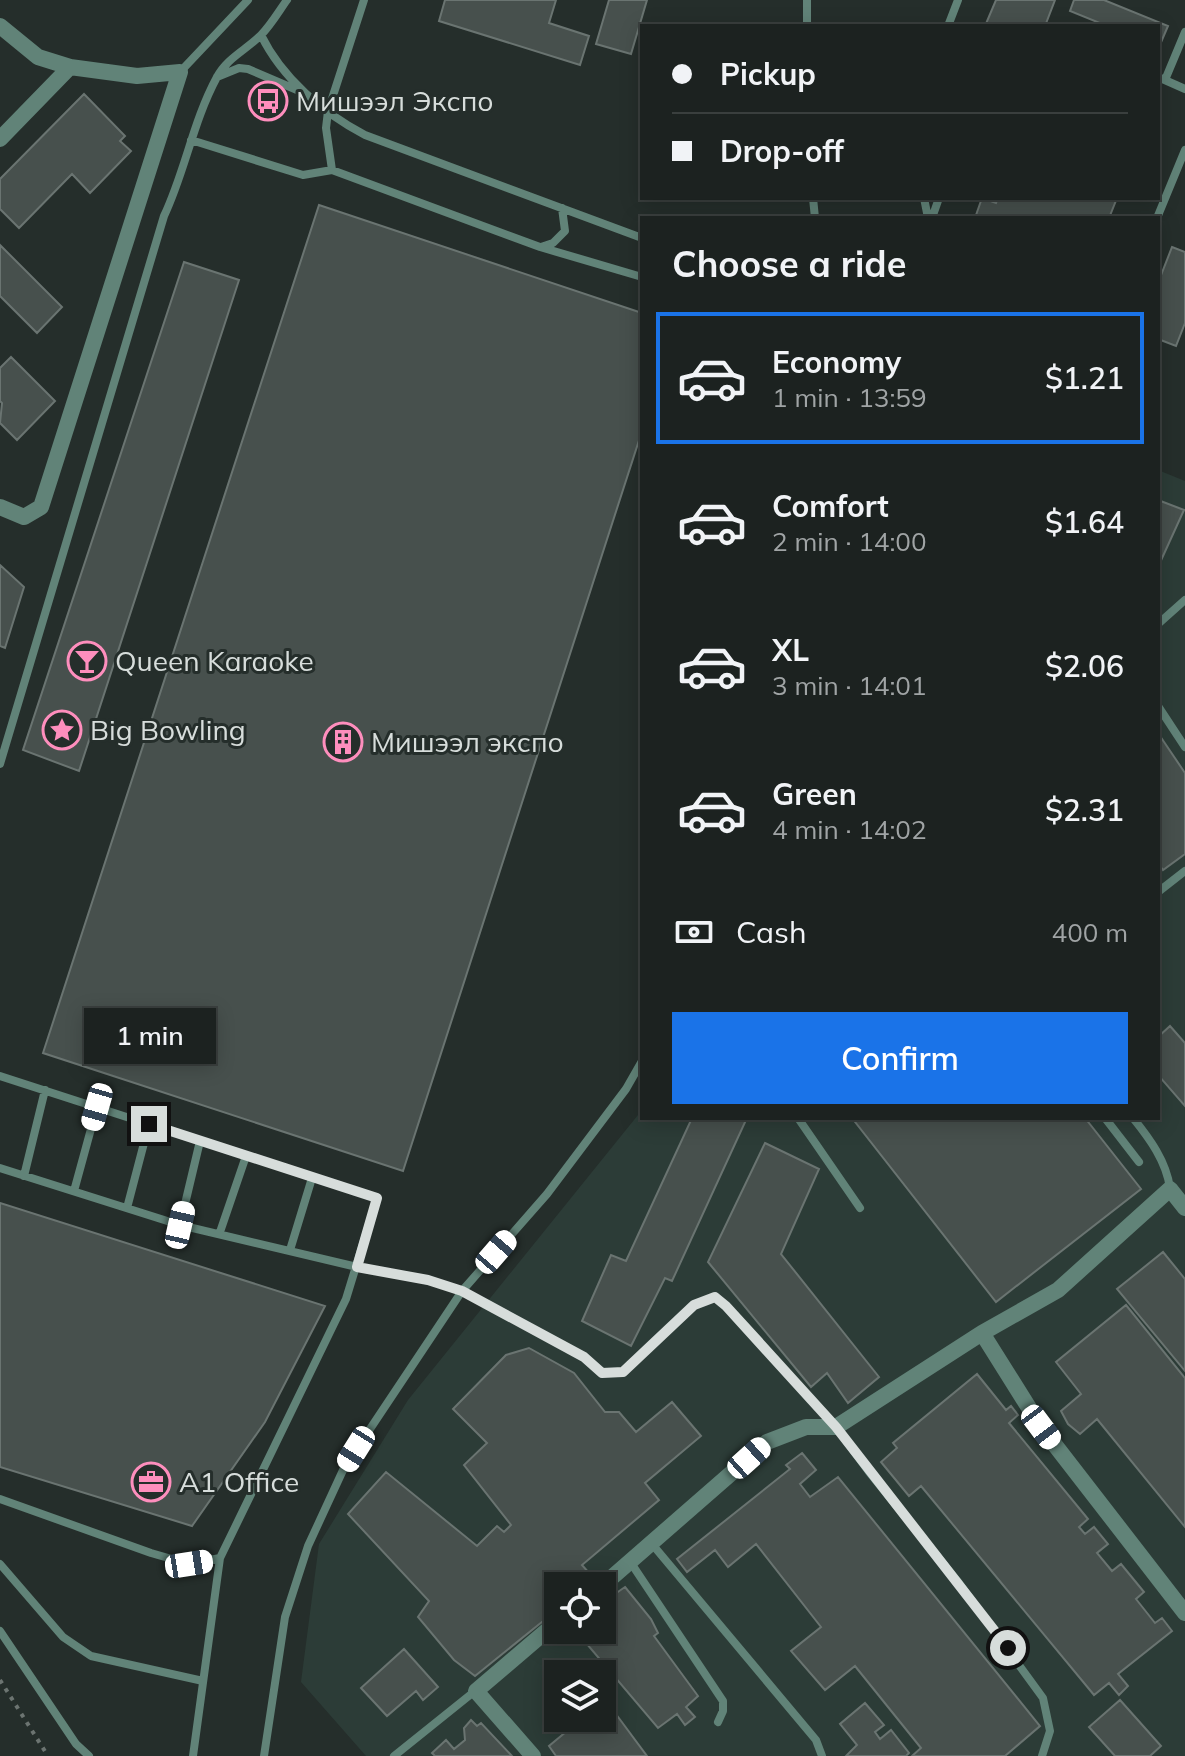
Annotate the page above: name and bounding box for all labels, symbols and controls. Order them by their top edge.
text: Pickup [720,55,816,93]
bus stop icon: Мишээл Экспо [247,80,289,122]
place label: Мишээл Экспо [296,83,494,118]
text: Drop-off [720,132,844,170]
text: Choose a ride [672,241,906,286]
icon: car [676,342,748,414]
text: Economy [772,343,901,381]
text: $1.21 [1045,359,1124,397]
text: 1 min · 13:59 [772,381,927,414]
icon: car [676,486,748,558]
text: Comfort [772,487,889,525]
text: $1.64 [1045,503,1124,541]
text: 2 min · 14:00 [772,525,927,558]
icon: car [676,630,748,702]
text: XL [772,631,809,669]
bar icon: Queen Karaoke [66,640,108,682]
place label: Queen Karaoke [115,643,314,678]
text: $2.06 [1045,647,1124,685]
text: 3 min · 14:01 [772,669,927,702]
place icon: Big Bowling [41,709,83,751]
place label: Big Bowling [90,712,246,747]
building icon: Мишээл экспо [322,721,364,763]
place label: Мишээл экспо [371,724,564,759]
icon: car [676,774,748,846]
text: Green [772,775,857,813]
text: $2.31 [1045,791,1124,829]
text: 4 min · 14:02 [772,813,927,846]
icon: cash [672,910,716,954]
text: Cash [736,913,807,951]
text: 400 m [1052,916,1128,949]
callout: 1 min [83,1008,215,1064]
button: Confirm [672,1012,1128,1104]
text: 1 min [116,1019,184,1052]
car [79,1081,115,1133]
route end [131,1106,167,1142]
car [163,1199,197,1251]
car [471,1226,521,1278]
car [1017,1401,1065,1453]
car [333,1422,379,1476]
car [723,1433,775,1483]
office icon: A1 Office [130,1461,172,1503]
place label: A1 Office [179,1464,299,1499]
car [163,1548,215,1580]
map controls [544,1572,616,1732]
button: locate [544,1572,616,1644]
route start [990,1630,1026,1666]
button: layers [544,1660,616,1732]

